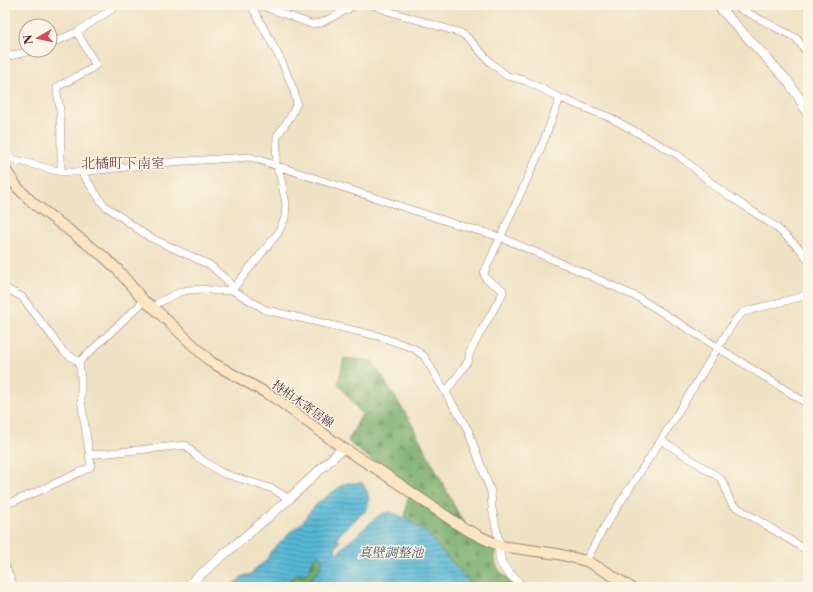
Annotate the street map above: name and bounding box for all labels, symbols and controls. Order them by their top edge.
north arrow [18,18,58,58]
text: N [20,33,36,45]
district label: 北橘町下南室 [81,154,165,172]
street label: 持柏木寄居線 [269,377,337,430]
water label: 真壁調整池 [358,544,425,560]

